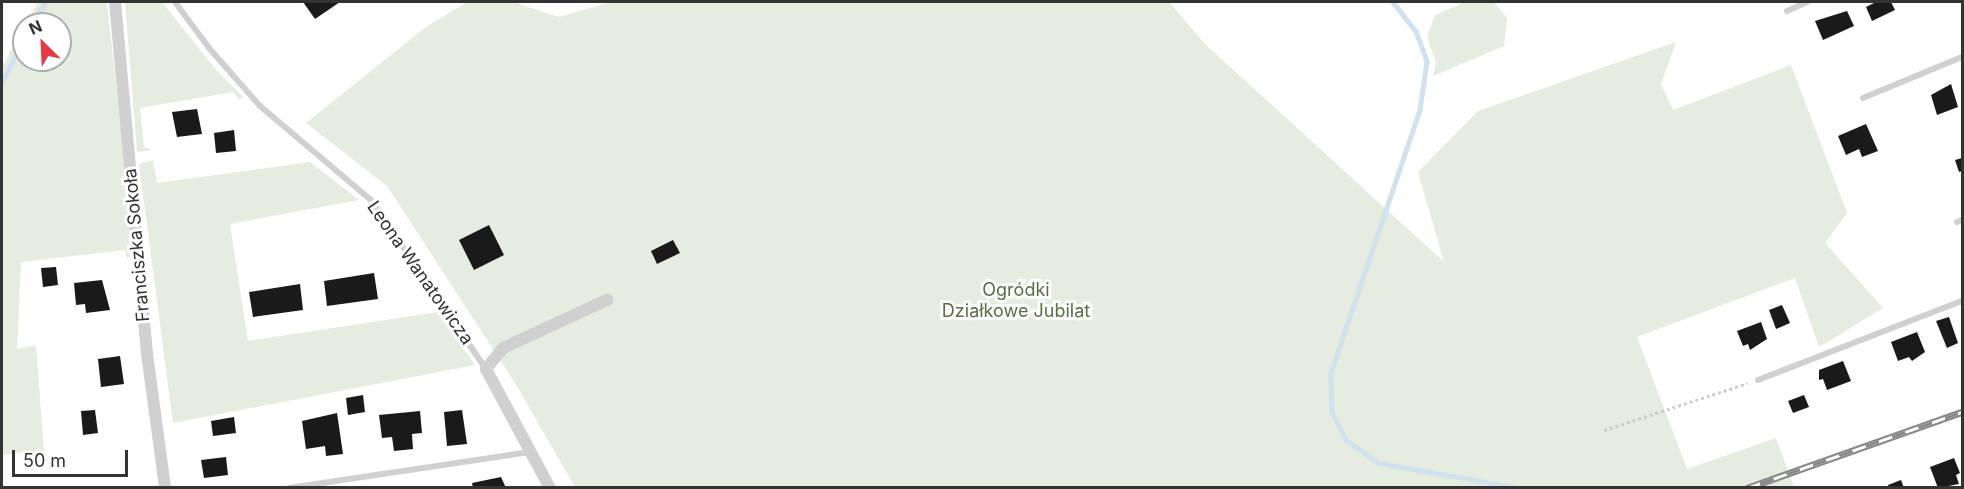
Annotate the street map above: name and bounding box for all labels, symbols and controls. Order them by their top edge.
north arrow [12,12,72,72]
text: N [26,16,45,39]
street label: Franciszka Sokoła [120,167,154,323]
street label: Leona Wanatowicza [362,197,478,349]
park label: Ogródki Działkowe Jubilat [942,280,1090,322]
scale bar [15,438,130,476]
text: 50 m [23,450,66,471]

